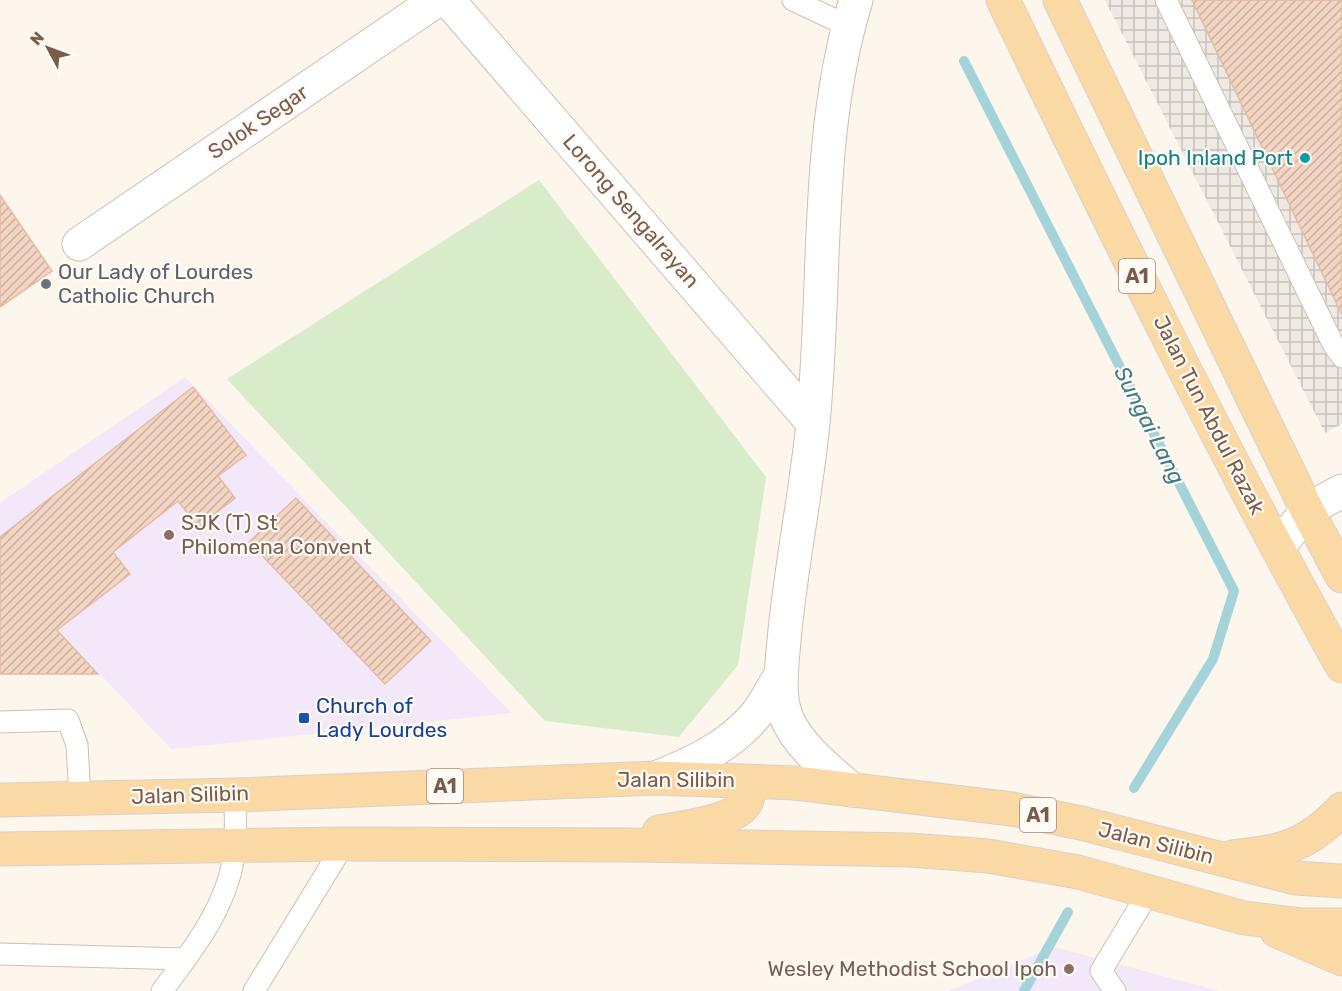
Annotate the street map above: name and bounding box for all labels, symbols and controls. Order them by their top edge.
north arrow [18,18,78,78]
text: N [26,28,48,49]
street label: Solok Segar [203,79,312,164]
street label: Lorong Sengalrayan [558,129,705,293]
place label: Ipoh Inland Port [1138,145,1293,170]
marker: Ipoh Inland Port [1298,151,1312,165]
place label: Our Lady of Lourdes Catholic Church [58,259,253,308]
road number: A1 [1119,259,1155,293]
marker: Our Lady of Lourdes Catholic Church [39,277,53,291]
street label: Jalan Tun Abdul Razak [1148,311,1271,518]
water label: Sungai Lang [1108,362,1191,489]
place label: SJK (T) St Philomena Convent [181,510,372,559]
marker: SJK (T) St Philomena Convent [162,528,176,542]
place label: Church of Lady Lourdes [316,693,447,742]
marker: Church of Lady Lourdes [297,711,311,725]
street label: Jalan Silibin [617,767,735,792]
road number: A1 [427,769,463,803]
street label: Jalan Silibin [131,780,249,809]
road number: A1 [1020,798,1056,832]
street label: Jalan Silibin [1096,816,1216,869]
place label: Wesley Methodist School Ipoh [768,956,1057,981]
marker: Wesley Methodist School Ipoh [1062,962,1076,976]

